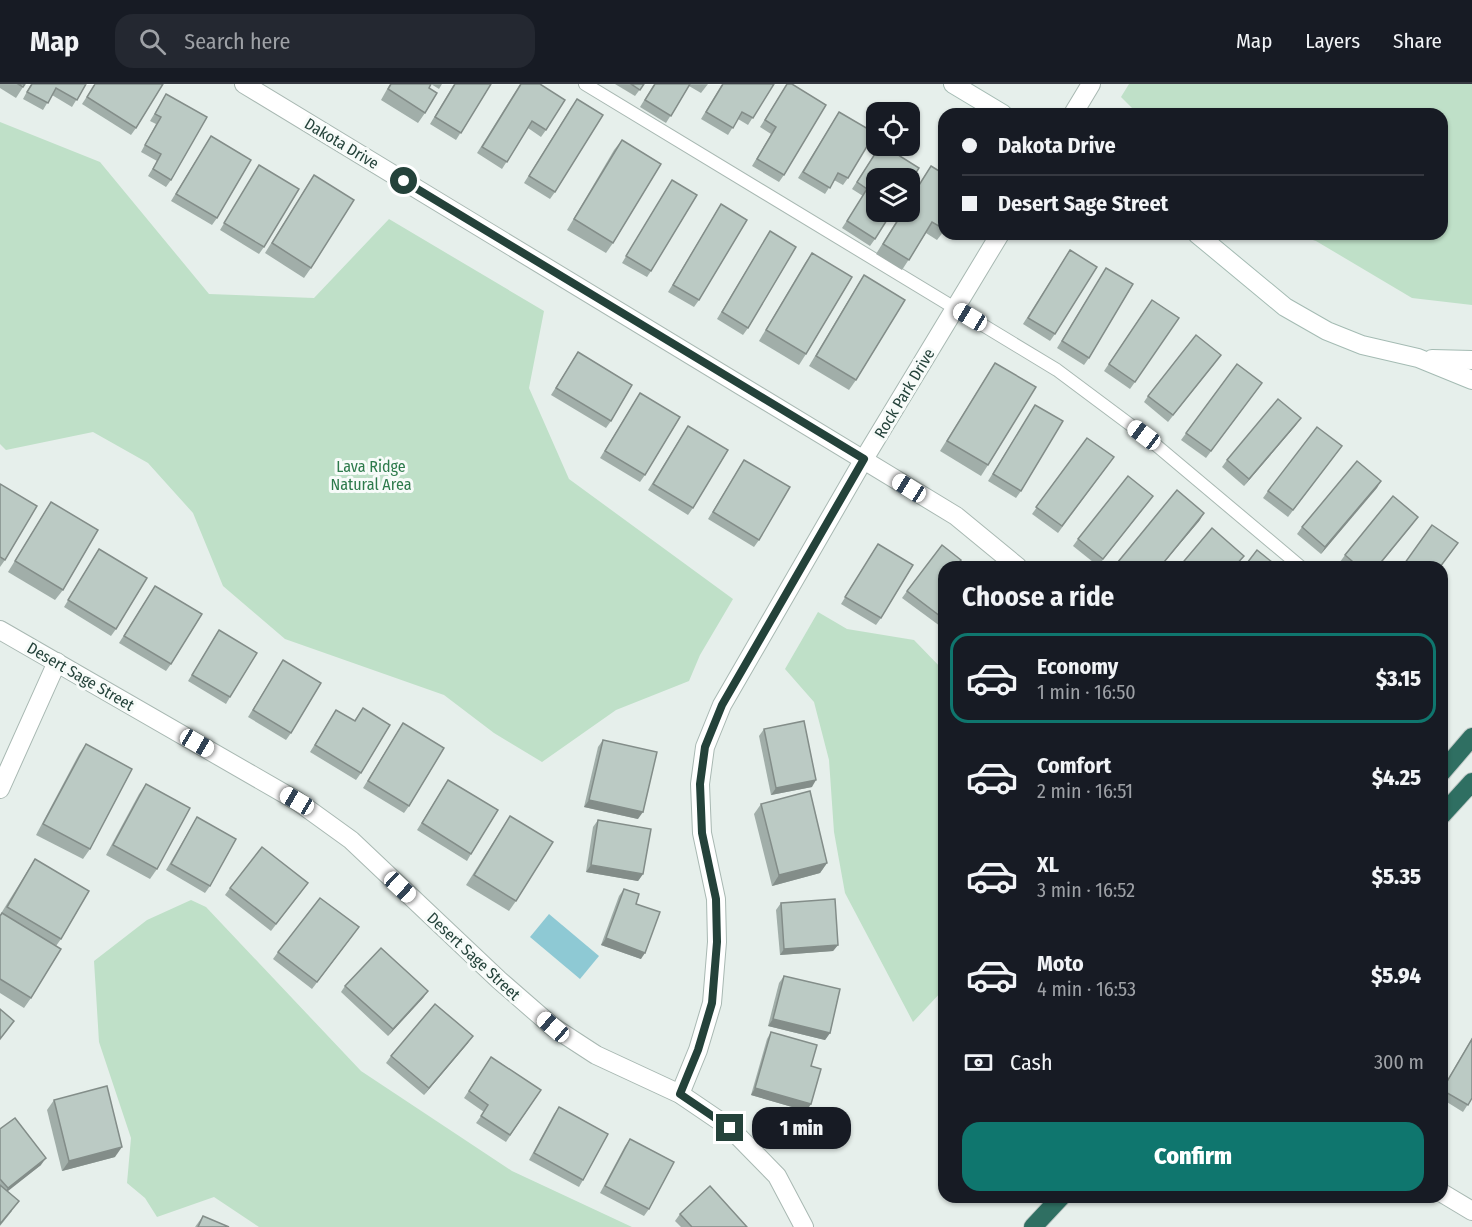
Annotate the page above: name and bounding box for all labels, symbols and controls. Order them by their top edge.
search box [115,14,535,68]
text: Map [30,25,79,58]
icon: search [136,25,169,58]
text: Search here [184,28,290,55]
text: Map [1236,28,1272,54]
text: Layers [1305,28,1360,54]
text: Share [1393,28,1442,54]
map controls [866,102,920,222]
button: locate [866,102,920,156]
street label: Dakota Drive [301,114,382,173]
text: Dakota Drive [998,132,1116,159]
route start [390,167,417,194]
button: layers [866,168,920,222]
text: Desert Sage Street [998,190,1168,217]
car [950,300,990,334]
street label: Rock Park Drive [870,345,939,441]
car [1124,417,1164,453]
park label: Lava Ridge Natural Area [330,457,412,494]
car [889,471,929,505]
text: Choose a ride [962,581,1114,613]
street label: Desert Sage Street [24,638,138,715]
icon: car [965,651,1019,705]
text: Economy [1037,653,1118,680]
text: $3.15 [1376,665,1421,692]
text: 1 min · 16:50 [1037,680,1136,704]
car [177,726,217,760]
icon: car [965,750,1019,804]
text: Comfort [1037,752,1111,779]
text: $4.25 [1372,764,1421,791]
text: 2 min · 16:51 [1037,779,1133,803]
car [277,784,317,818]
icon: car [965,849,1019,903]
text: XL [1037,851,1059,878]
text: $5.35 [1372,863,1421,890]
car [381,868,419,906]
text: 3 min · 16:52 [1037,878,1135,902]
street label: Desert Sage Street [423,908,525,1005]
icon: car [965,948,1019,1002]
text: Moto [1037,950,1084,977]
text: $5.94 [1371,962,1421,989]
text: 4 min · 16:53 [1037,977,1136,1001]
car [534,1008,572,1046]
icon: cash [962,1046,995,1079]
text: Cash [1010,1049,1053,1076]
text: 300 m [1374,1050,1424,1074]
callout: 1 min [751,1107,850,1149]
route end [716,1114,743,1141]
text: 1 min [780,1116,823,1140]
button: Confirm [962,1122,1424,1191]

